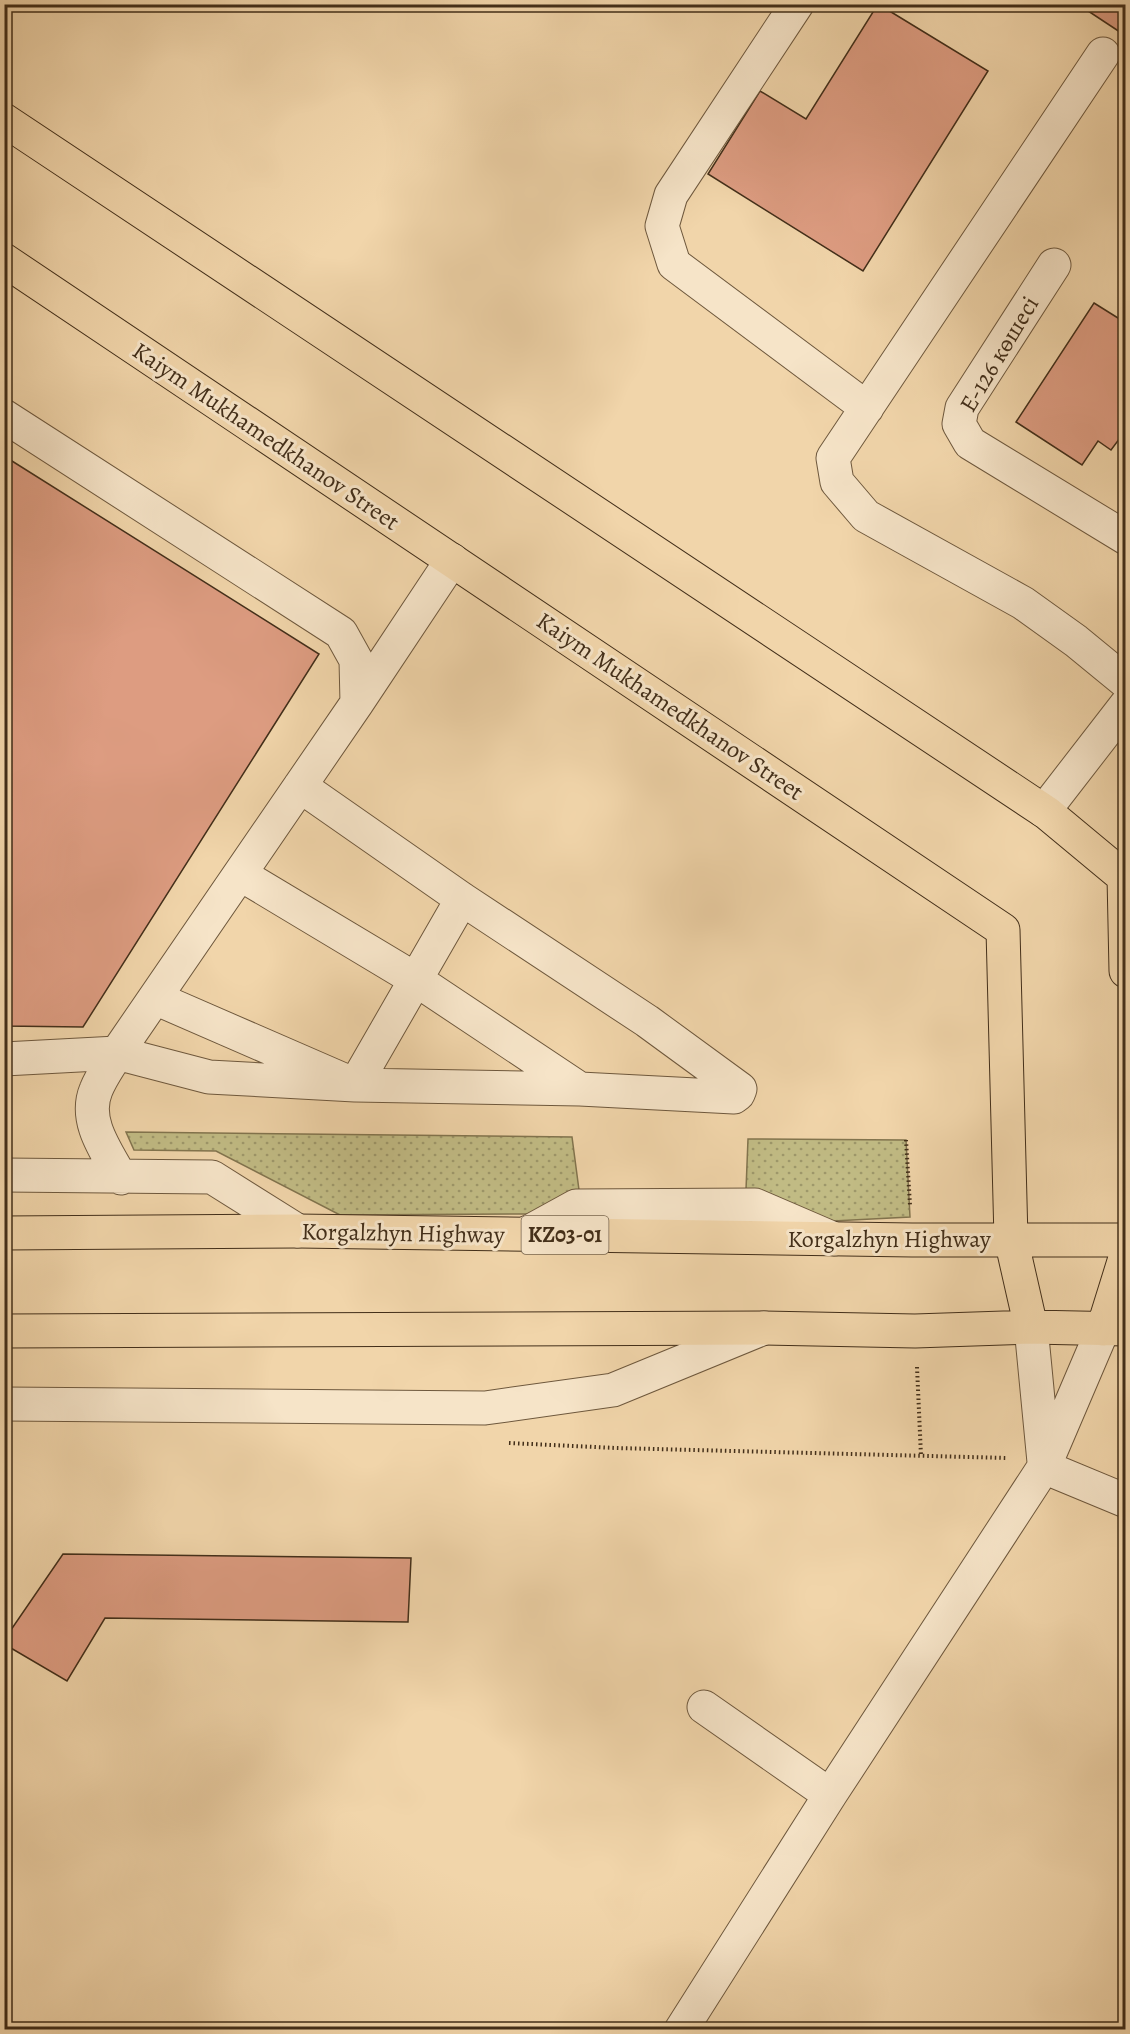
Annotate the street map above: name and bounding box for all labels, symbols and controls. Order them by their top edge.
street label: Е-126 көшесі [952,290,1046,418]
street label: Kaiym Mukhamedkhanov Street [126,334,406,538]
street label: Kaiym Mukhamedkhanov Street [530,604,810,808]
street label: Korgalzhyn Highway [301,1215,505,1251]
road number: KZ03-01 [522,1216,608,1254]
street label: Korgalzhyn Highway [787,1223,991,1255]

